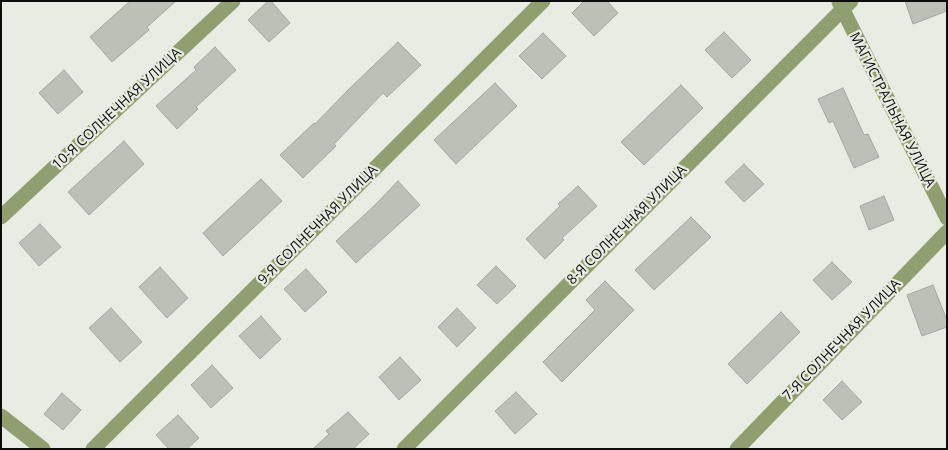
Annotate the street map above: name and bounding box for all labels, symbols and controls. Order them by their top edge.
street label: МАГИСТРАЛЬНАЯ УЛИЦА [846,30,938,190]
street label: 10-Я СОЛНЕЧНАЯ УЛИЦА [49,45,185,173]
street label: 9-Я СОЛНЕЧНАЯ УЛИЦА [255,162,381,288]
street label: 8-Я СОЛНЕЧНАЯ УЛИЦА [564,162,690,288]
street label: 7-Я СОЛНЕЧНАЯ УЛИЦА [780,276,904,404]

